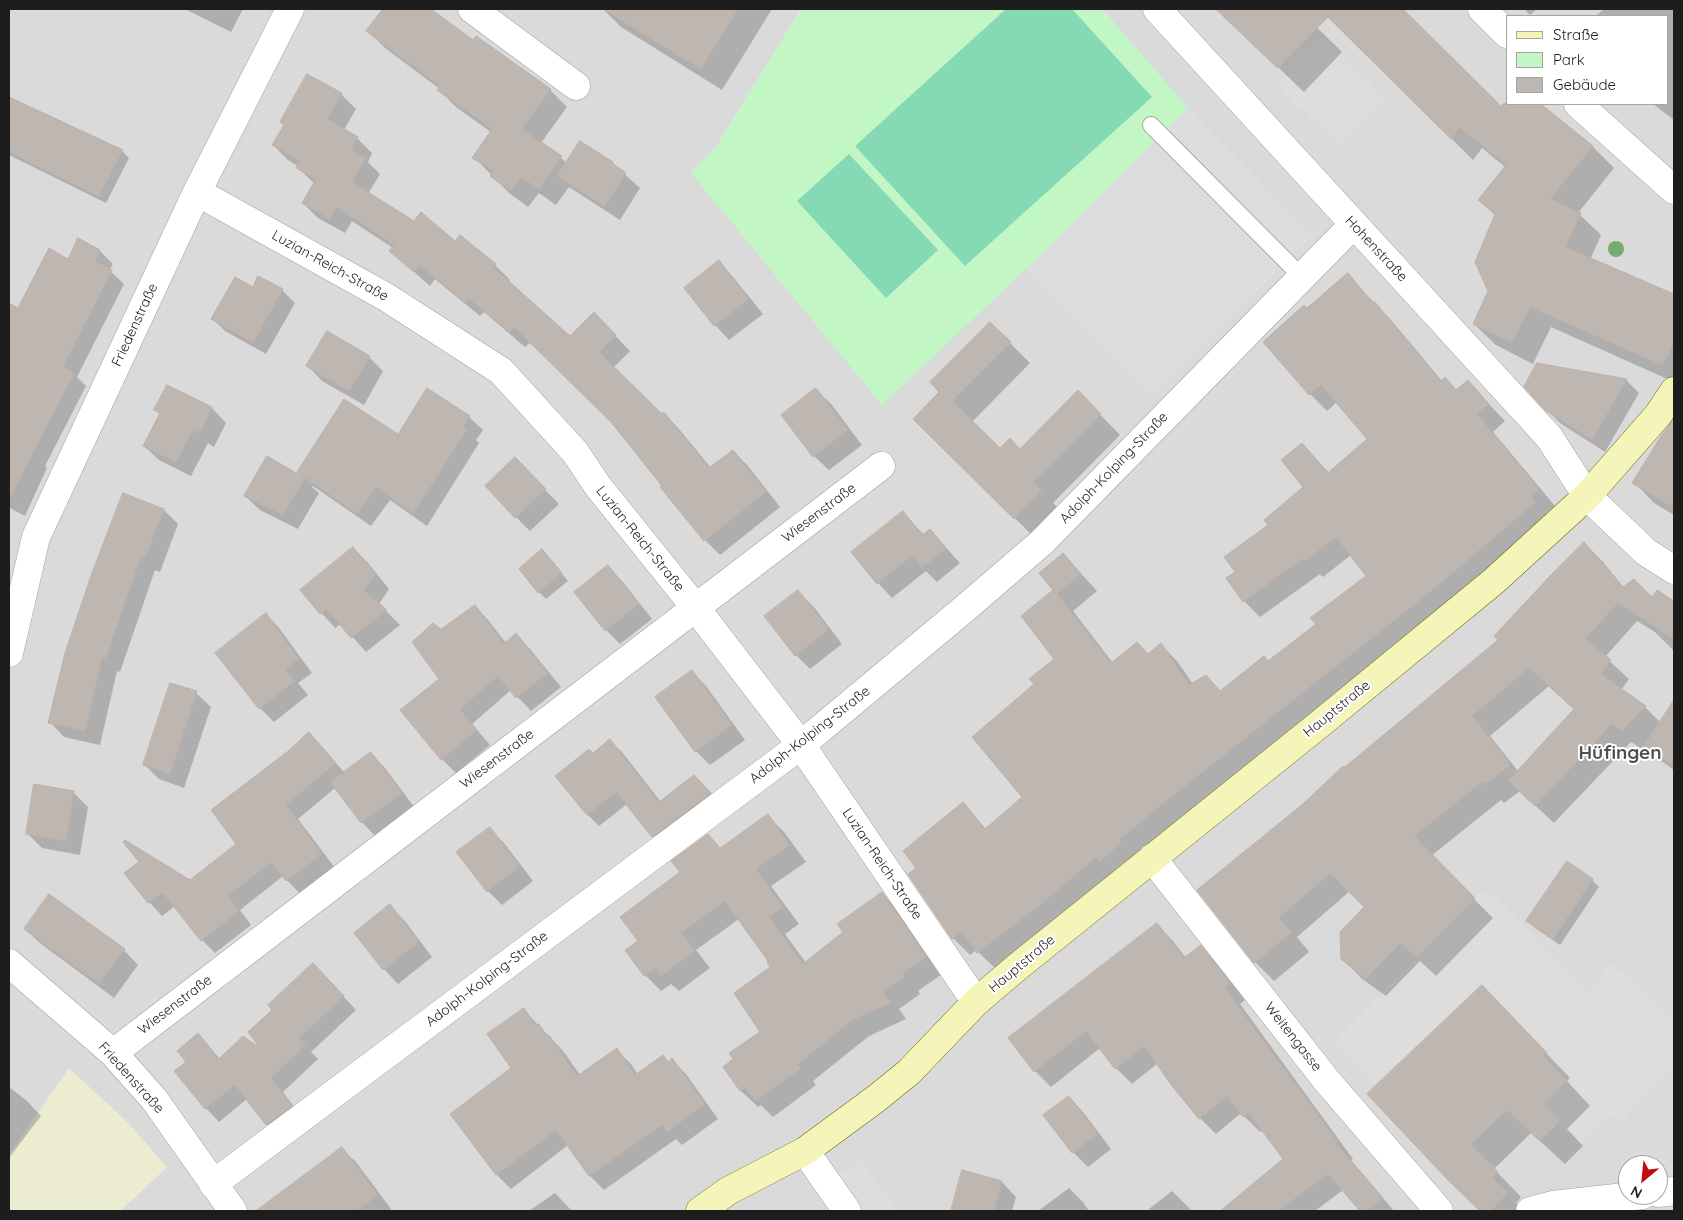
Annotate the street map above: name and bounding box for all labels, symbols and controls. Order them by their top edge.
legend [1506,15,1668,105]
text: Straße [1553,25,1599,44]
text: Park [1553,50,1585,69]
text: Gebäude [1553,75,1616,94]
street label: Hohenstraße [1341,213,1411,285]
street label: Luzian-Reich-Straße [269,227,391,305]
street label: Friedenstraße [108,281,162,369]
street label: Adolph-Kolping-Straße [1056,409,1172,527]
street label: Wiesenstraße [779,480,859,546]
street label: Luzian-Reich-Straße [592,483,688,595]
street label: Hauptstraße [1300,677,1374,741]
street label: Adolph-Kolping-Straße [746,683,874,787]
street label: Wiesenstraße [457,726,537,792]
district label: Hüfingen [1578,742,1662,764]
street label: Luzian-Reich-Straße [838,805,926,923]
street label: Adolph-Kolping-Straße [423,928,551,1030]
street label: Hauptstraße [985,931,1059,997]
street label: Wiesenstraße [135,972,215,1038]
street label: Weitengasse [1261,999,1325,1075]
street label: Friedenstraße [95,1039,167,1117]
north arrow [1618,1155,1668,1205]
text: N [1628,1182,1645,1203]

